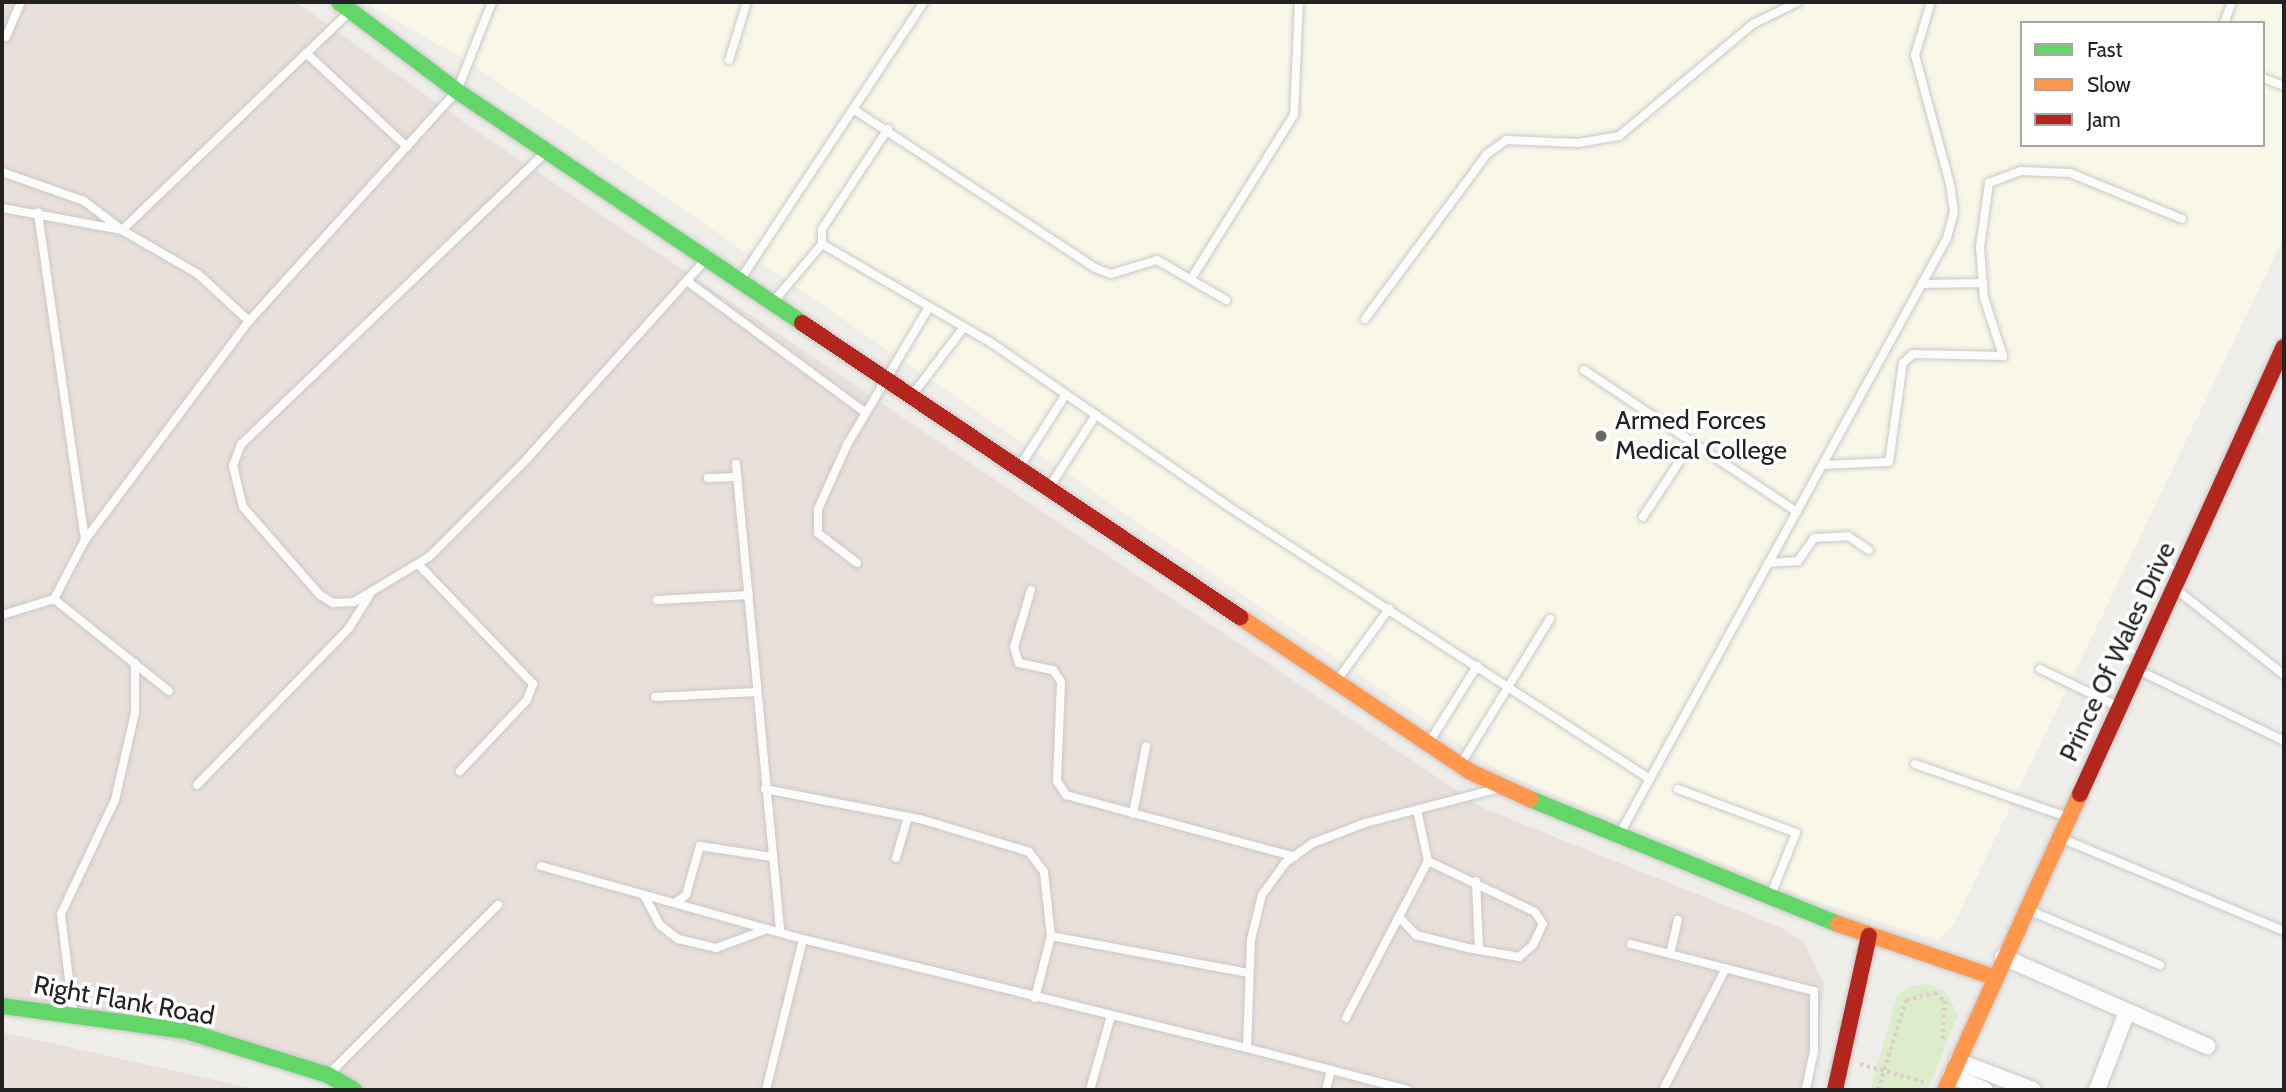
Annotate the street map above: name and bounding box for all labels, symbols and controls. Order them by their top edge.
legend [2020,21,2265,147]
text: Fast [2087,37,2123,62]
text: Slow [2087,72,2131,97]
text: Jam [2087,107,2121,132]
place label: Armed Forces Medical College [1615,405,1787,466]
marker: Armed Forces Medical College [1593,428,1609,444]
street label: Prince Of Wales Drive [2053,537,2183,767]
street label: Right Flank Road [31,970,217,1032]

